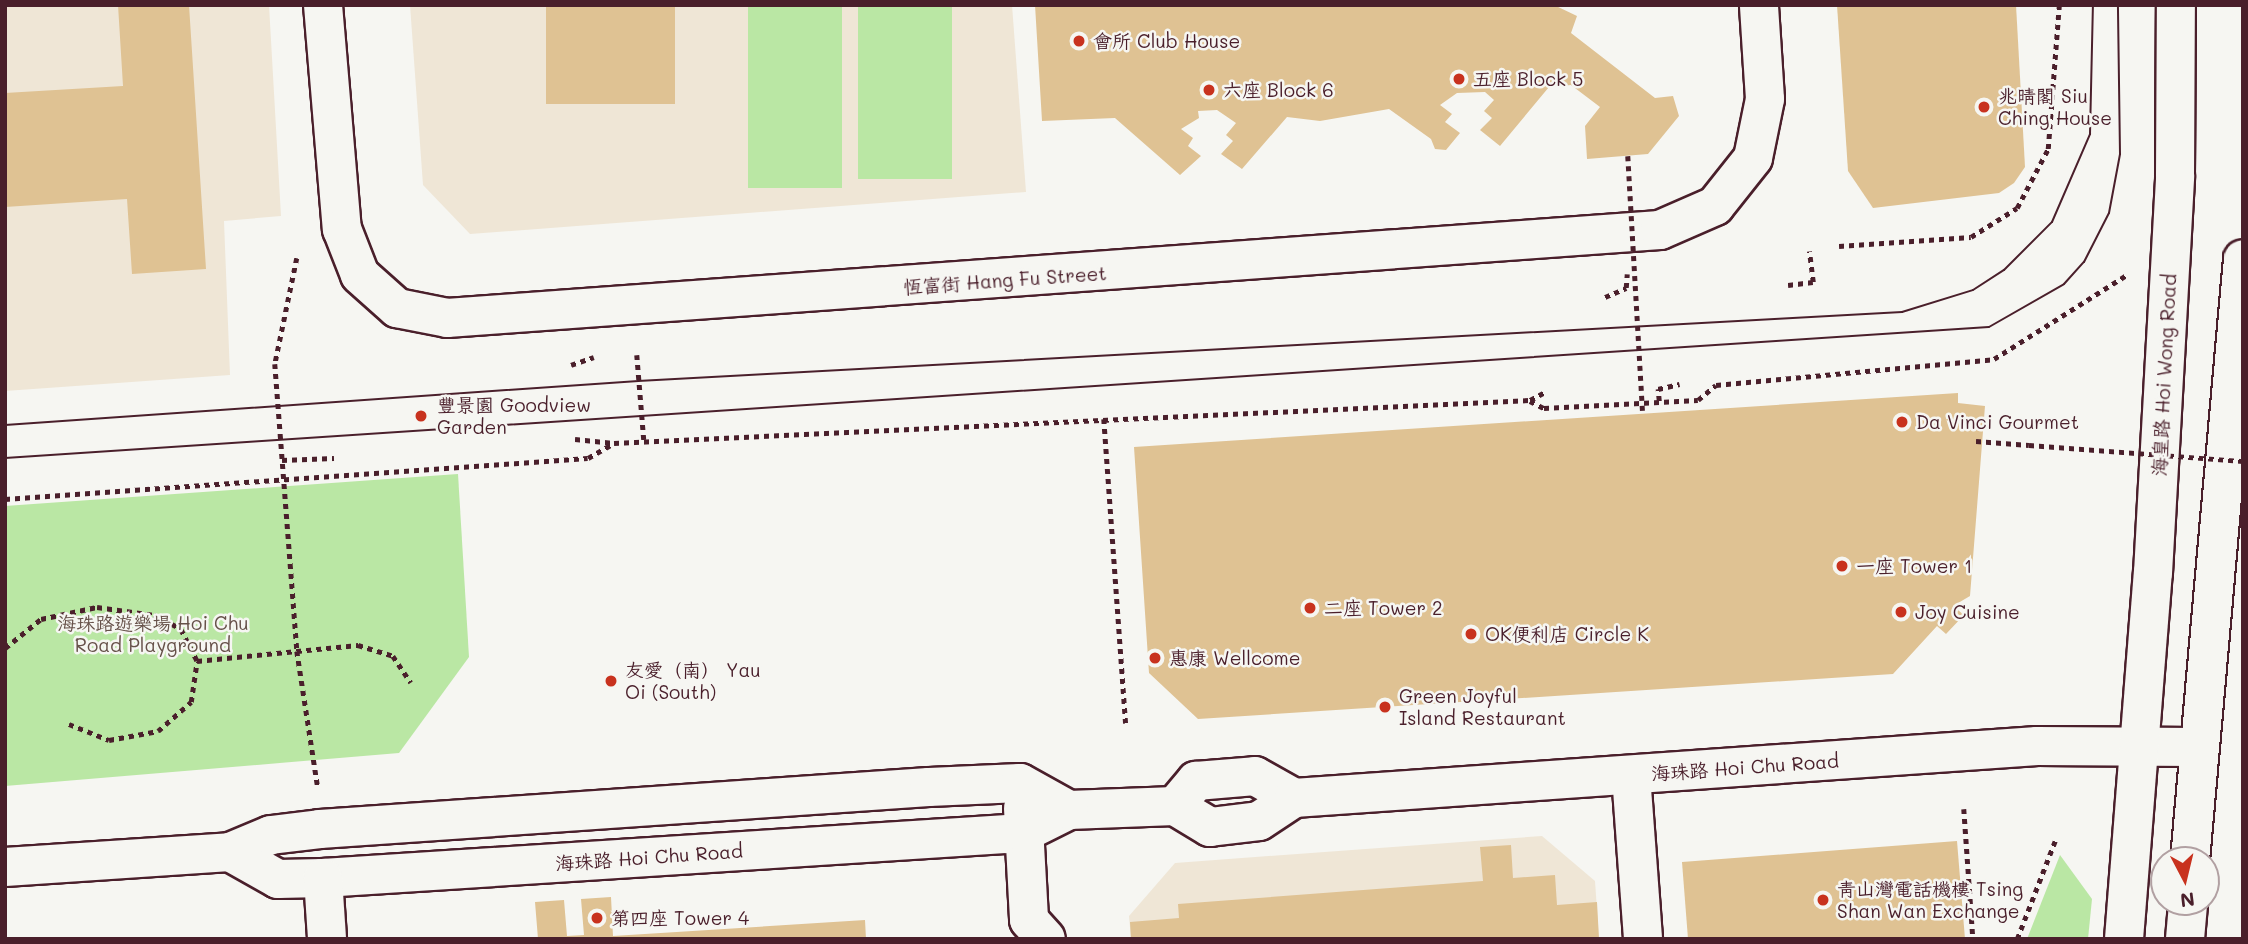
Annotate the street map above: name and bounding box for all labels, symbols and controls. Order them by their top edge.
place label: 會所 Club House [1093,30,1240,52]
marker: 會所 Club House [1071,33,1087,49]
place label: 五座 Block 5 [1473,68,1583,90]
marker: 五座 Block 5 [1451,71,1467,87]
place label: 六座 Block 6 [1223,79,1334,101]
marker: 六座 Block 6 [1201,82,1217,98]
place label: 兆晴閣 Siu Ching House [1998,85,2112,129]
marker: 兆晴閣 Siu Ching House [1976,99,1992,115]
street label: 恆富街 Hang Fu Street [903,262,1107,298]
street label: 海皇路 Hoi Wong Road [2147,273,2181,477]
place label: 豐景園 Goodview Garden [437,394,591,438]
marker: 豐景園 Goodview Garden [411,406,431,426]
place label: Da Vinci Gourmet [1916,411,2079,433]
marker: Da Vinci Gourmet [1894,414,1910,430]
place label: 一座 Tower 1 [1856,555,1973,577]
marker: 一座 Tower 1 [1834,558,1850,574]
place label: 二座 Tower 2 [1324,597,1443,619]
marker: 二座 Tower 2 [1302,600,1318,616]
place label: Joy Cuisine [1915,601,2020,623]
marker: Joy Cuisine [1893,604,1909,620]
park label: 海珠路遊樂場 Hoi Chu Road Playground [57,612,249,656]
place label: OK便利店 Circle K [1485,623,1649,645]
marker: OK便利店 Circle K [1463,626,1479,642]
place label: 惠康 Wellcome [1169,647,1300,669]
marker: 惠康 Wellcome [1147,650,1163,666]
place label: 友愛（南） Yau Oi (South) [625,659,761,703]
marker: 友愛（南） Yau Oi (South) [603,673,619,689]
place label: Green Joyful Island Restaurant [1399,685,1566,729]
marker: Green Joyful Island Restaurant [1377,699,1393,715]
street label: 海珠路 Hoi Chu Road [1650,749,1840,785]
street label: 海珠路 Hoi Chu Road [554,839,744,875]
north arrow [2150,846,2220,916]
place label: 青山灣電話機樓 Tsing Shan Wan Exchange [1837,878,2023,922]
text: N [2179,887,2196,914]
marker: 青山灣電話機樓 Tsing Shan Wan Exchange [1815,892,1831,908]
place label: 第四座 Tower 4 [611,907,749,929]
marker: 第四座 Tower 4 [589,910,605,926]

